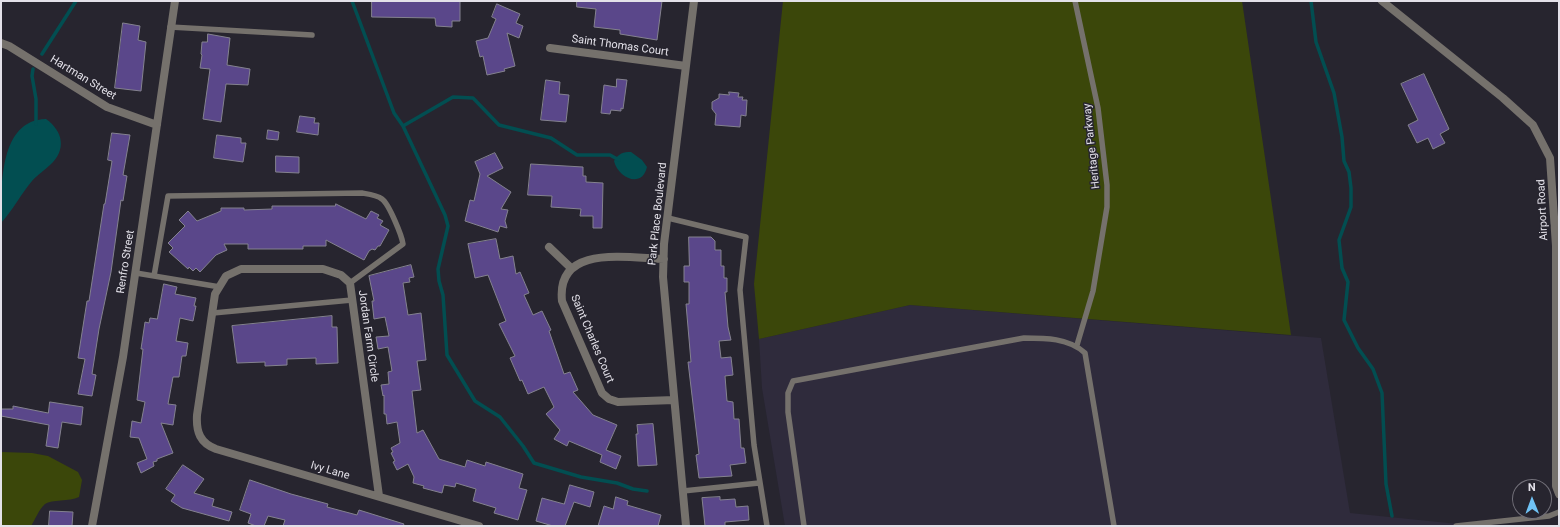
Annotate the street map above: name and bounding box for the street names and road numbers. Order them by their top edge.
street label: Saint Thomas Court [571,33,669,59]
street label: Hartman Street [48,53,118,103]
street label: Heritage Parkway [1081,103,1103,189]
street label: Park Place Boulevard [646,162,670,266]
street label: Airport Road [1535,179,1551,241]
street label: Renfro Street [114,229,138,295]
street label: Jordan Farm Circle [355,289,381,383]
street label: Saint Charles Court [567,293,617,385]
street label: Ivy Lane [309,459,351,483]

